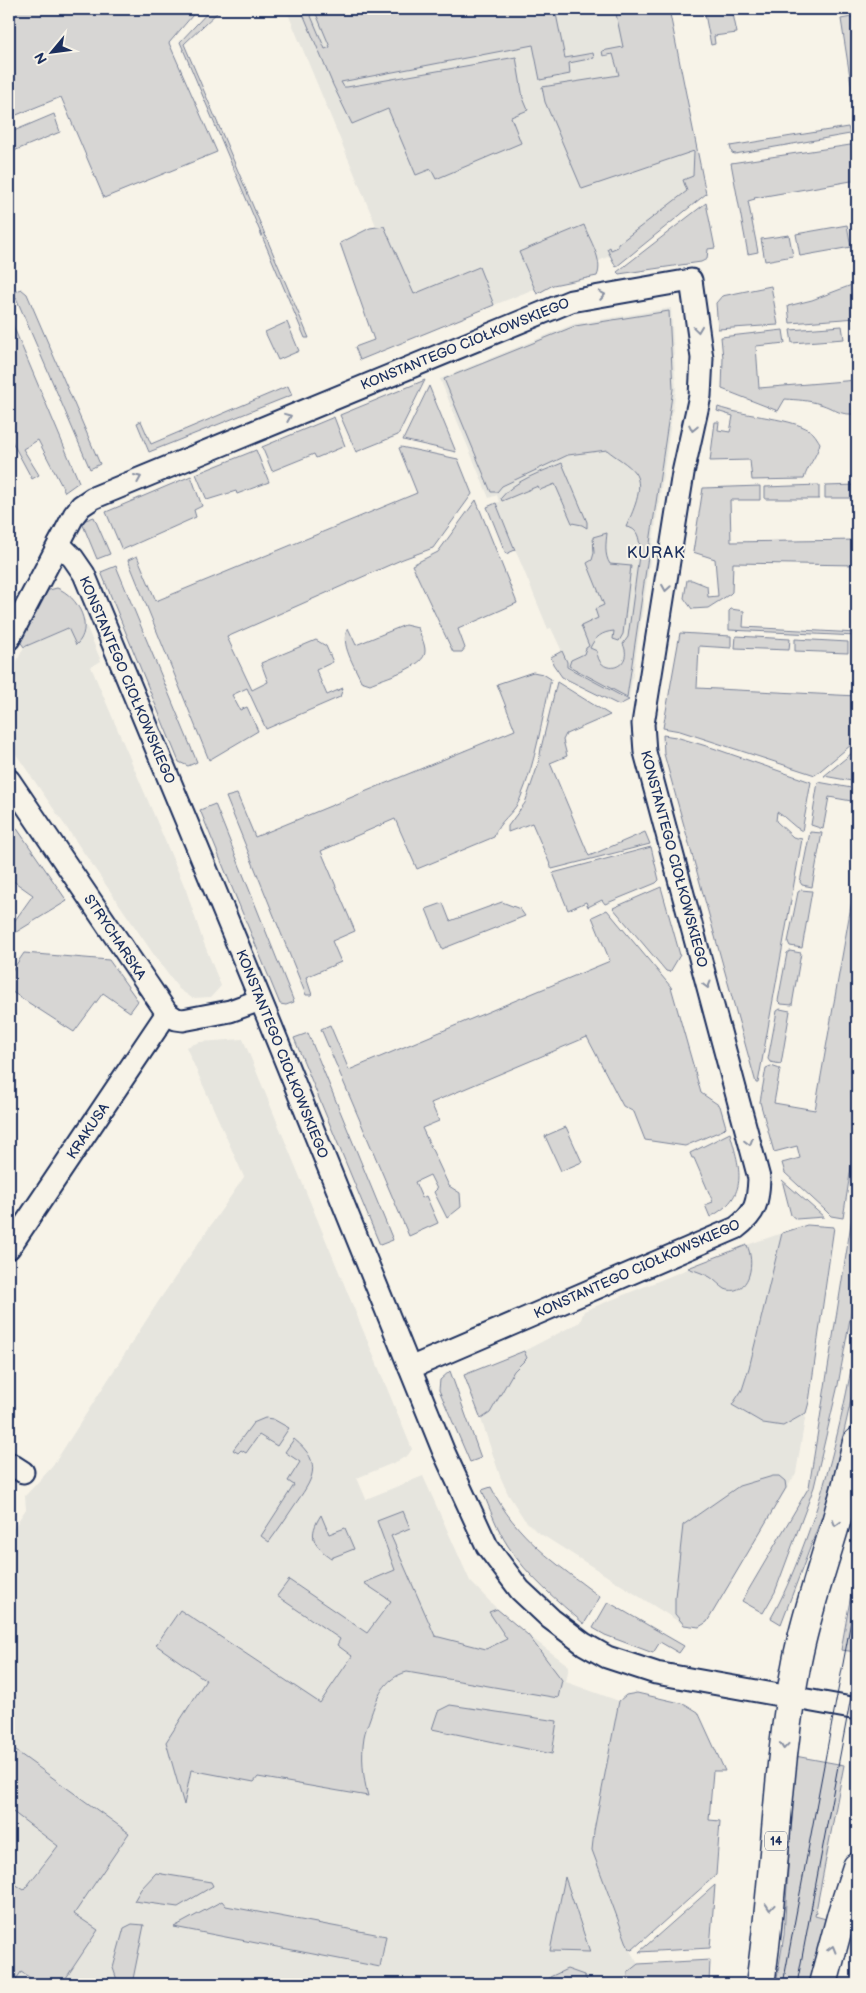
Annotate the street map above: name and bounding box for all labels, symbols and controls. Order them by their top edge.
north arrow [28,28,78,78]
text: N [31,49,51,67]
one-way arrow [598,290,606,300]
street label: KONSTANTEGO CIOŁKOWSKIEGO [358,294,572,394]
one-way arrow [692,325,703,333]
one-way arrow [283,412,292,423]
one-way arrow [688,424,699,432]
one-way arrow [133,474,142,485]
district label: KURAK [627,544,685,563]
street label: KONSTANTEGO CIOŁKOWSKIEGO [75,574,179,787]
one-way arrow [661,585,672,593]
street label: KONSTANTEGO CIOŁKOWSKIEGO [637,749,711,970]
street label: STRYCHARSKA [80,891,150,983]
street label: KONSTANTEGO CIOŁKOWSKIEGO [232,947,332,1161]
one-way arrow [701,981,712,990]
street label: KRAKUSA [63,1099,113,1162]
one-way arrow [743,1138,754,1147]
street label: KONSTANTEGO CIOŁKOWSKIEGO [531,1216,743,1322]
one-way arrow [831,1518,841,1527]
one-way arrow [779,1742,790,1750]
road number: 14 [765,1832,787,1850]
one-way arrow [765,1904,776,1912]
one-way arrow [826,1944,837,1953]

